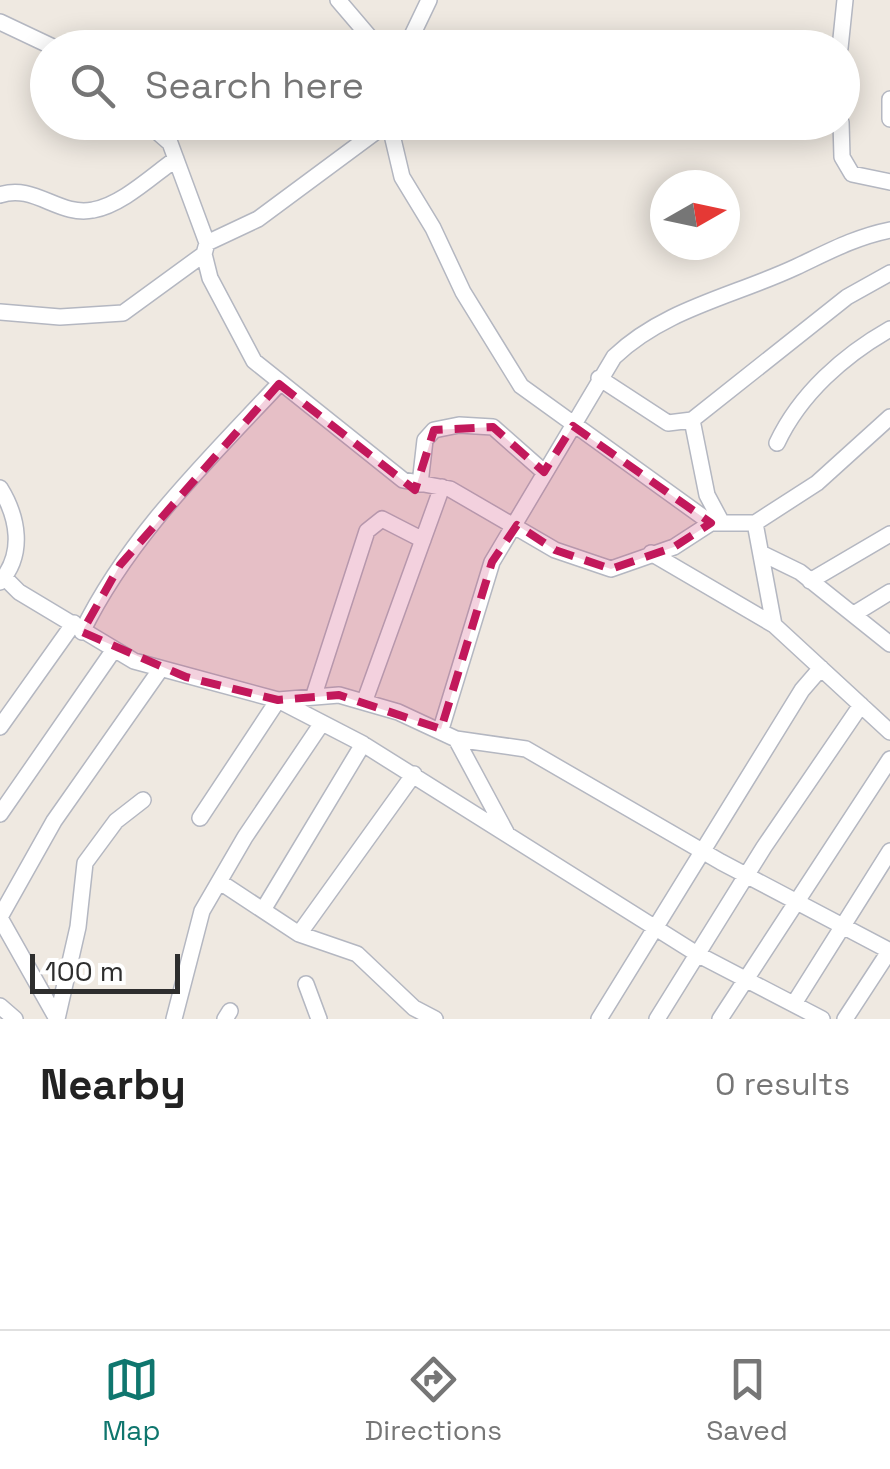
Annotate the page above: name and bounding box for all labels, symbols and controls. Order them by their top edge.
search box [30,30,860,140]
icon: search [65,58,120,113]
text: Search here [145,61,364,109]
north arrow [650,170,740,260]
scale bar [30,949,180,994]
text: 100 m [45,953,124,989]
text: Nearby [40,1058,186,1111]
text: 0 results [715,1064,850,1104]
tab: Map [102,1352,160,1448]
tab: Directions [365,1352,502,1448]
tab: Saved [706,1352,788,1448]

